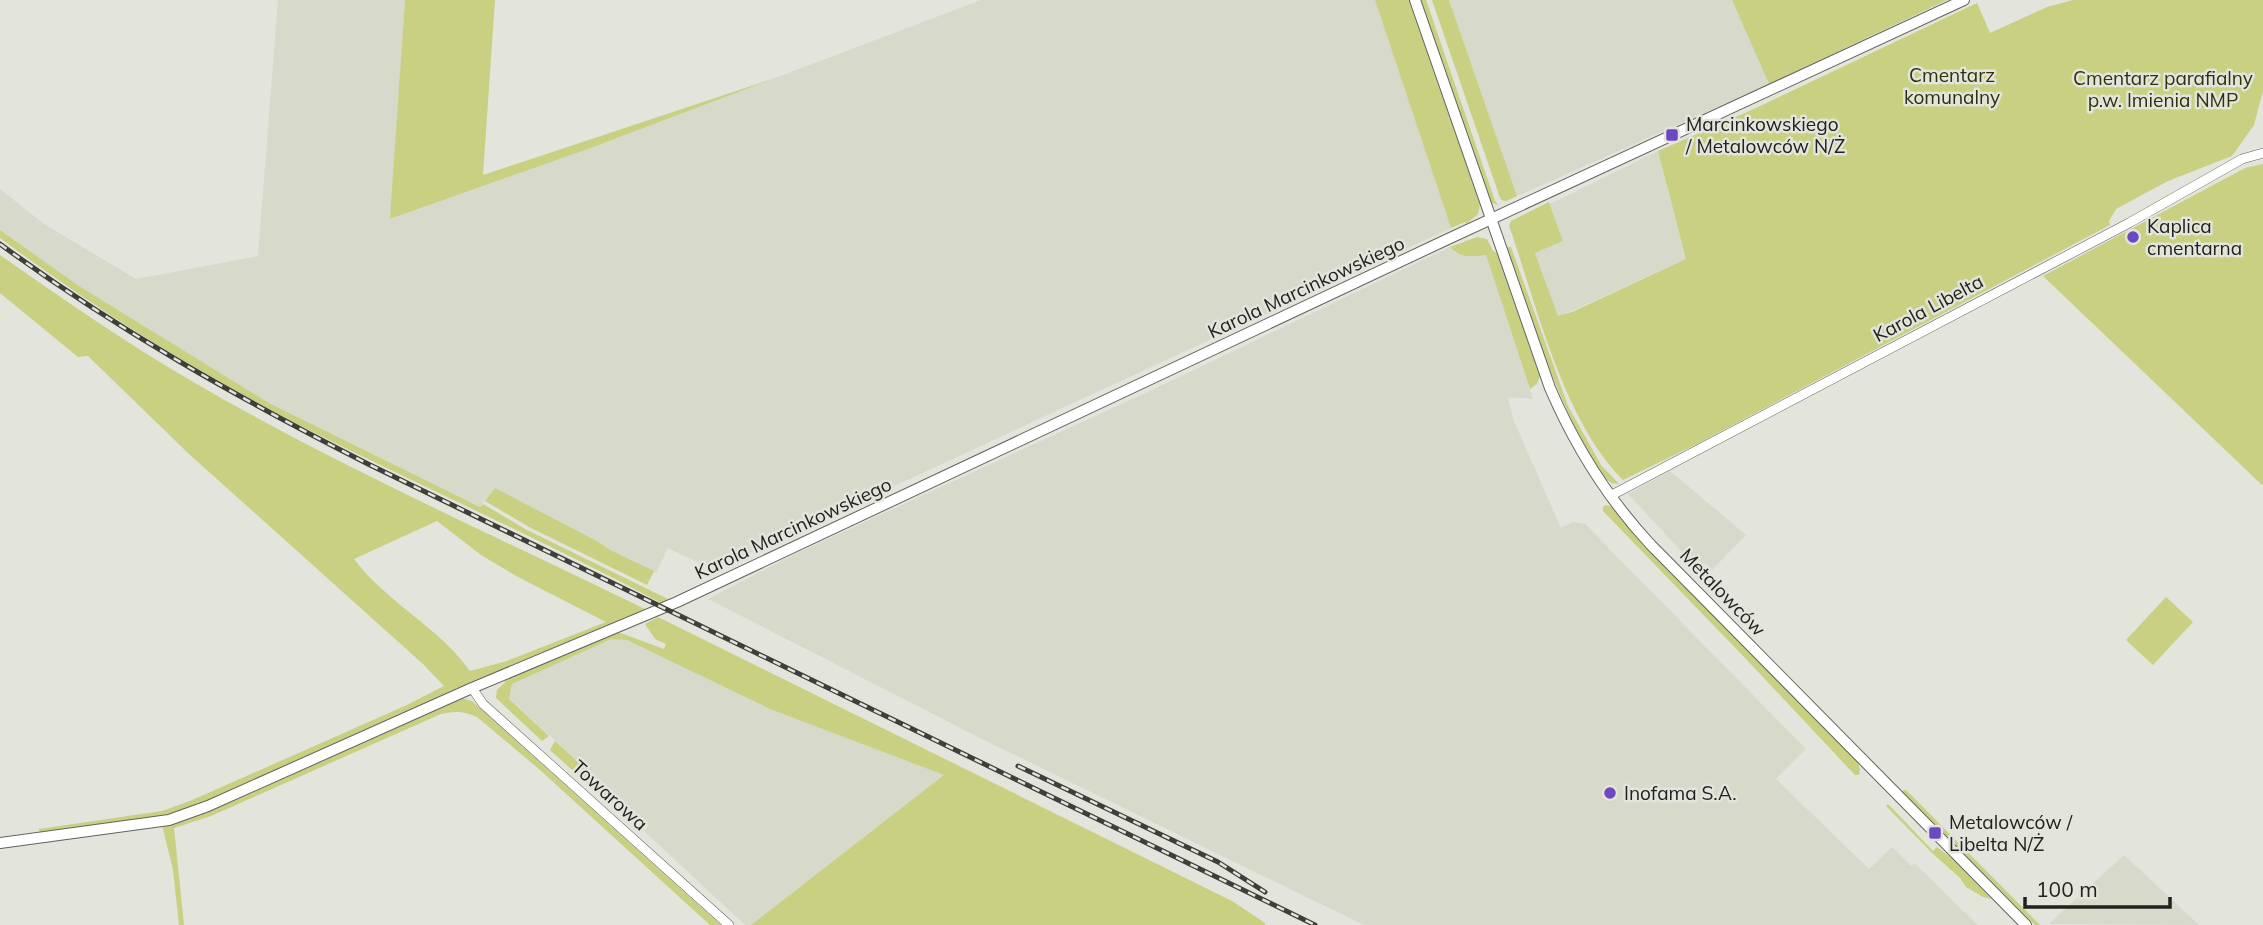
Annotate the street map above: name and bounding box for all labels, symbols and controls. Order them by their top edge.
park label: Cmentarz komunalny [1904,63,2000,109]
park label: Cmentarz parafialny p.w. Imienia NMP [2073,66,2253,112]
place label: Marcinkowskiego / Metalowców N/Ż [1685,112,1845,158]
marker: Marcinkowskiego / Metalowców N/Ż [1664,127,1680,143]
place label: Kaplica cmentarna [2147,214,2242,260]
marker: Kaplica cmentarna [2125,229,2141,245]
street label: Karola Marcinkowskiego [1204,231,1408,343]
street label: Karola Libelta [1869,269,1987,347]
street label: Karola Marcinkowskiego [691,472,895,584]
street label: Metalowców [1675,543,1771,641]
street label: Towarowa [567,755,653,835]
place label: Inofama S.A. [1624,781,1737,805]
marker: Inofama S.A. [1602,785,1618,801]
place label: Metalowców / Libelta N/Ż [1949,810,2073,856]
marker: Metalowców / Libelta N/Ż [1927,825,1943,841]
scale bar [2025,866,2170,910]
text: 100 m [2036,876,2098,902]

